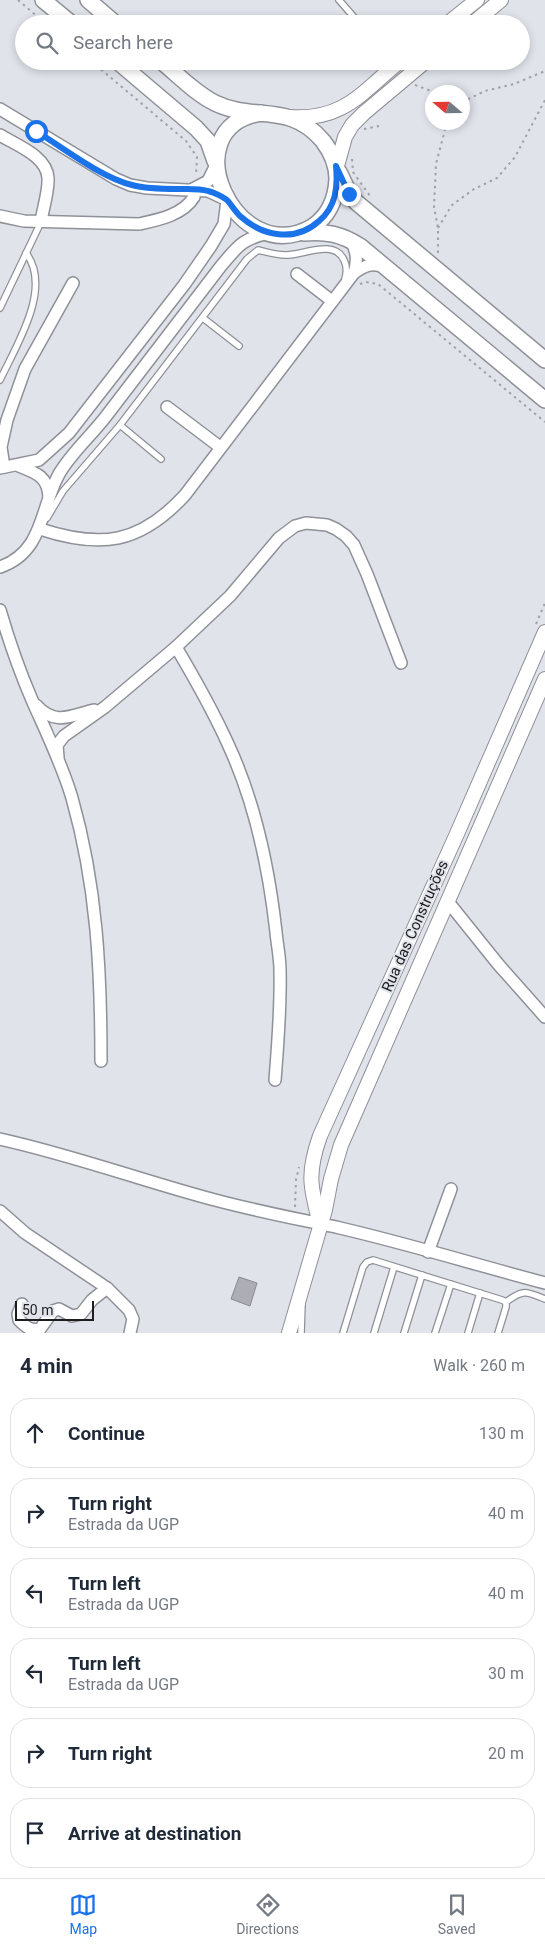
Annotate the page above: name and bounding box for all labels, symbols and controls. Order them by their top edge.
search box [15,15,530,70]
icon: search [33,29,61,57]
text: Search here [73,31,173,54]
north arrow [425,85,470,130]
route start [25,120,48,143]
route end [338,183,361,206]
street label: Rua das Construções [378,857,452,995]
scale bar [15,1298,94,1321]
text: 50 m [22,1302,54,1318]
text: 4 min [20,1354,73,1378]
text: Walk · 260 m [433,1356,525,1375]
icon: ahead [21,1419,49,1447]
text: Continue [68,1422,145,1445]
text: 130 m [479,1424,524,1443]
text: Turn right [68,1492,152,1515]
icon: right [21,1499,49,1527]
text: 40 m [488,1504,524,1523]
text: Estrada da UGP [68,1515,179,1534]
text: Turn left [68,1572,141,1595]
icon: left [21,1579,49,1607]
text: 40 m [488,1584,524,1603]
text: Estrada da UGP [68,1595,179,1614]
text: Turn left [68,1652,141,1675]
icon: left [21,1659,49,1687]
text: 30 m [488,1664,524,1683]
text: Estrada da UGP [68,1675,179,1694]
icon: right [21,1739,49,1767]
text: Turn right [68,1742,152,1765]
text: 20 m [488,1744,524,1763]
icon: arrive [21,1819,49,1847]
text: Arrive at destination [68,1822,241,1845]
tab: Map [69,1891,97,1937]
tab: Directions [236,1891,299,1937]
tab: Saved [438,1891,476,1937]

